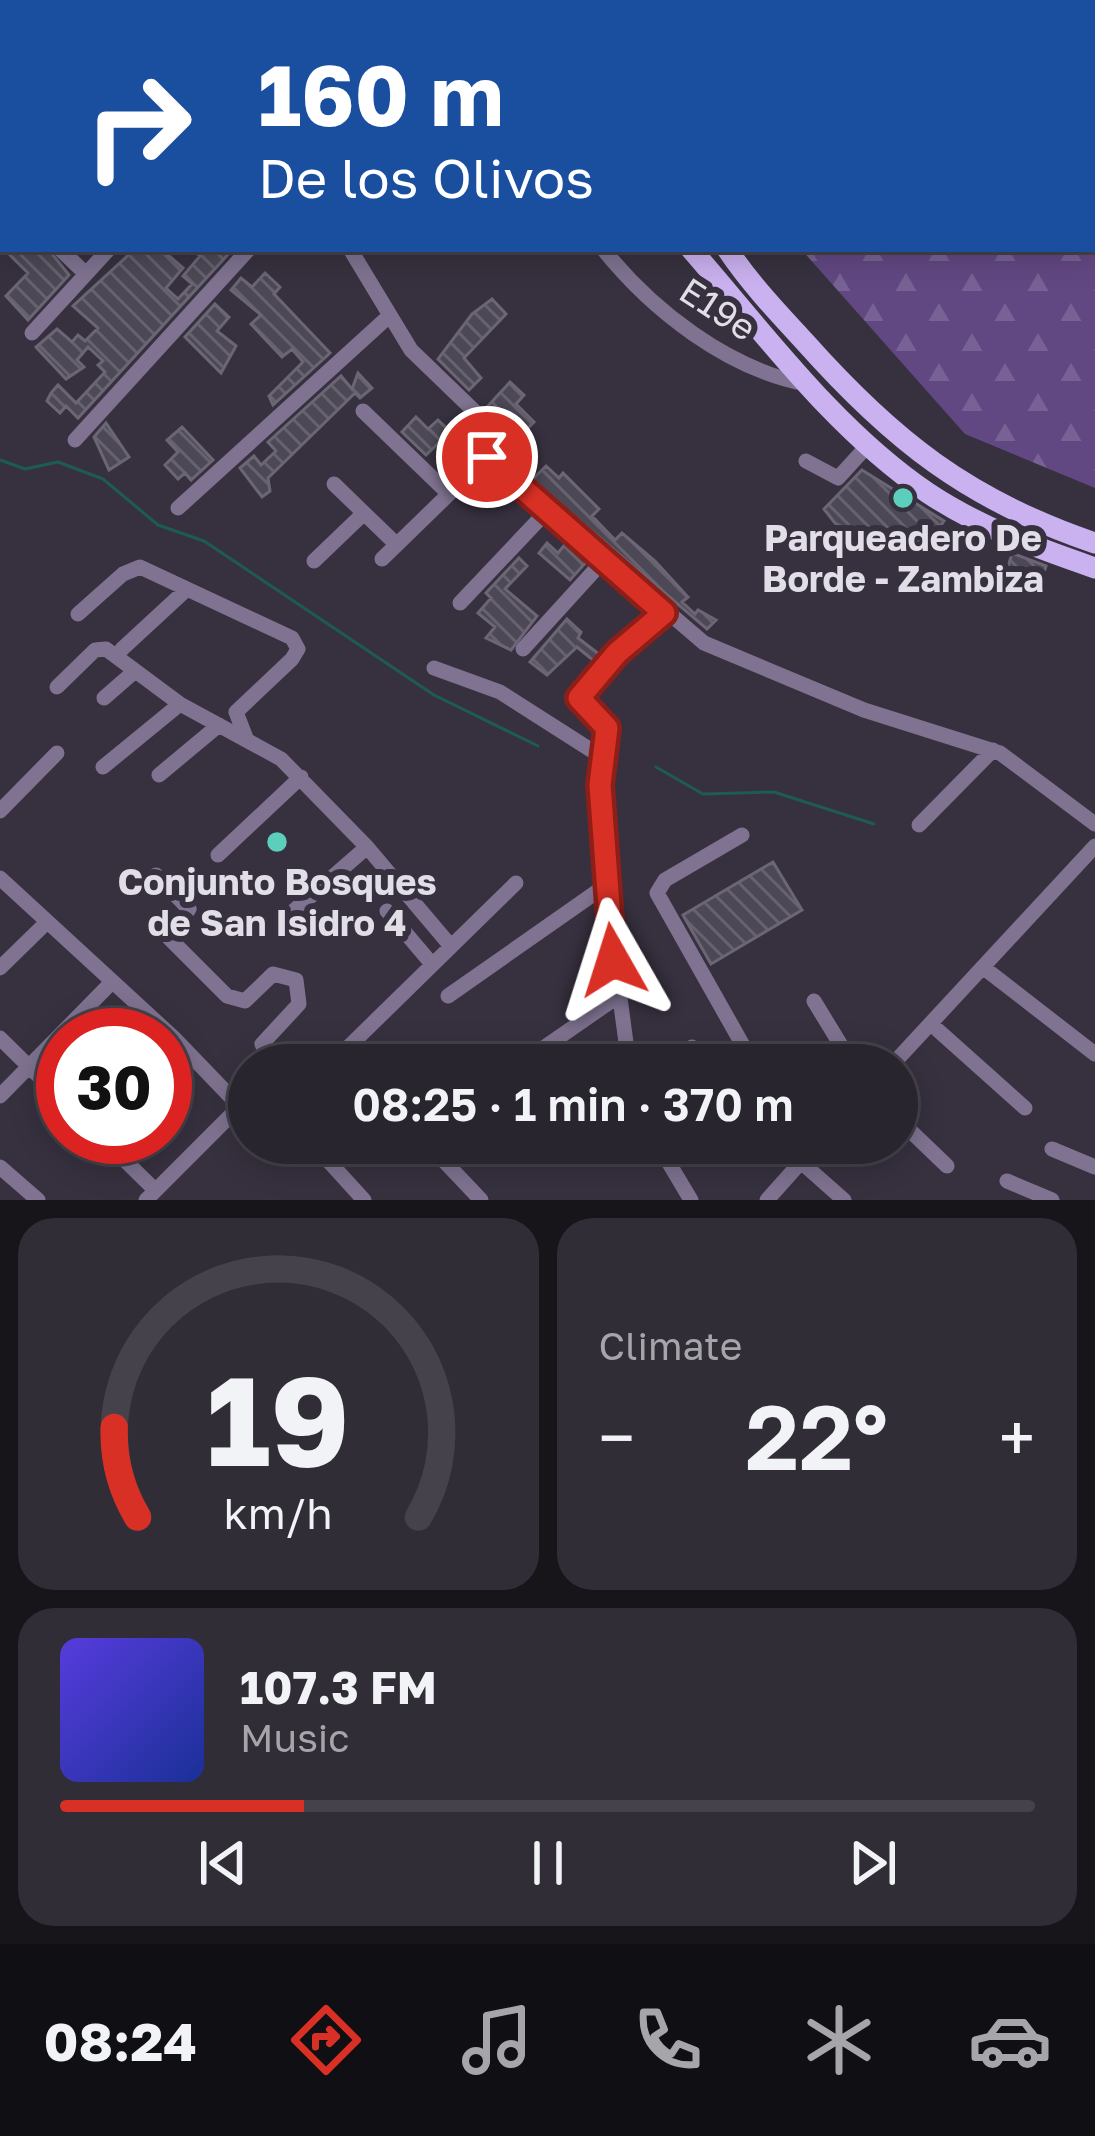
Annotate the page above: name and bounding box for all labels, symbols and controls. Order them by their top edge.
text: 160 m [258,44,504,144]
icon: right [60,48,216,204]
text: De los Olivos [258,145,594,210]
street label: E19e [672,268,764,349]
pin [436,406,538,508]
icon: arrive [454,424,520,490]
marker: Parqueadero De Borde - Zambiza [890,485,916,511]
place label: Parqueadero De Borde - Zambiza [762,516,1044,600]
marker: Conjunto Bosques de San Isidro 4 [264,829,290,855]
place label: Conjunto Bosques de San Isidro 4 [117,860,437,944]
position arrow [550,897,676,1023]
speed limit sign: 30 [36,1008,192,1164]
text: 08:25 · 1 min · 370 m [352,1077,794,1131]
text: Climate [599,1322,742,1369]
text: 19 [206,1344,350,1493]
text: 22° [745,1382,888,1490]
text: − [599,1397,635,1477]
text: + [999,1397,1035,1477]
text: km/h [224,1487,333,1538]
text: 107.3 FM [240,1660,437,1714]
text: Music [240,1714,350,1761]
icon: previous [190,1830,256,1896]
icon: pause [515,1830,581,1896]
icon: next [840,1830,906,1896]
icon: directions [284,1998,368,2082]
icon: music [455,1998,539,2082]
icon: phone [626,1998,710,2082]
icon: climate [797,1998,881,2082]
icon: car [968,1998,1052,2082]
text: 08:24 [43,2008,197,2073]

